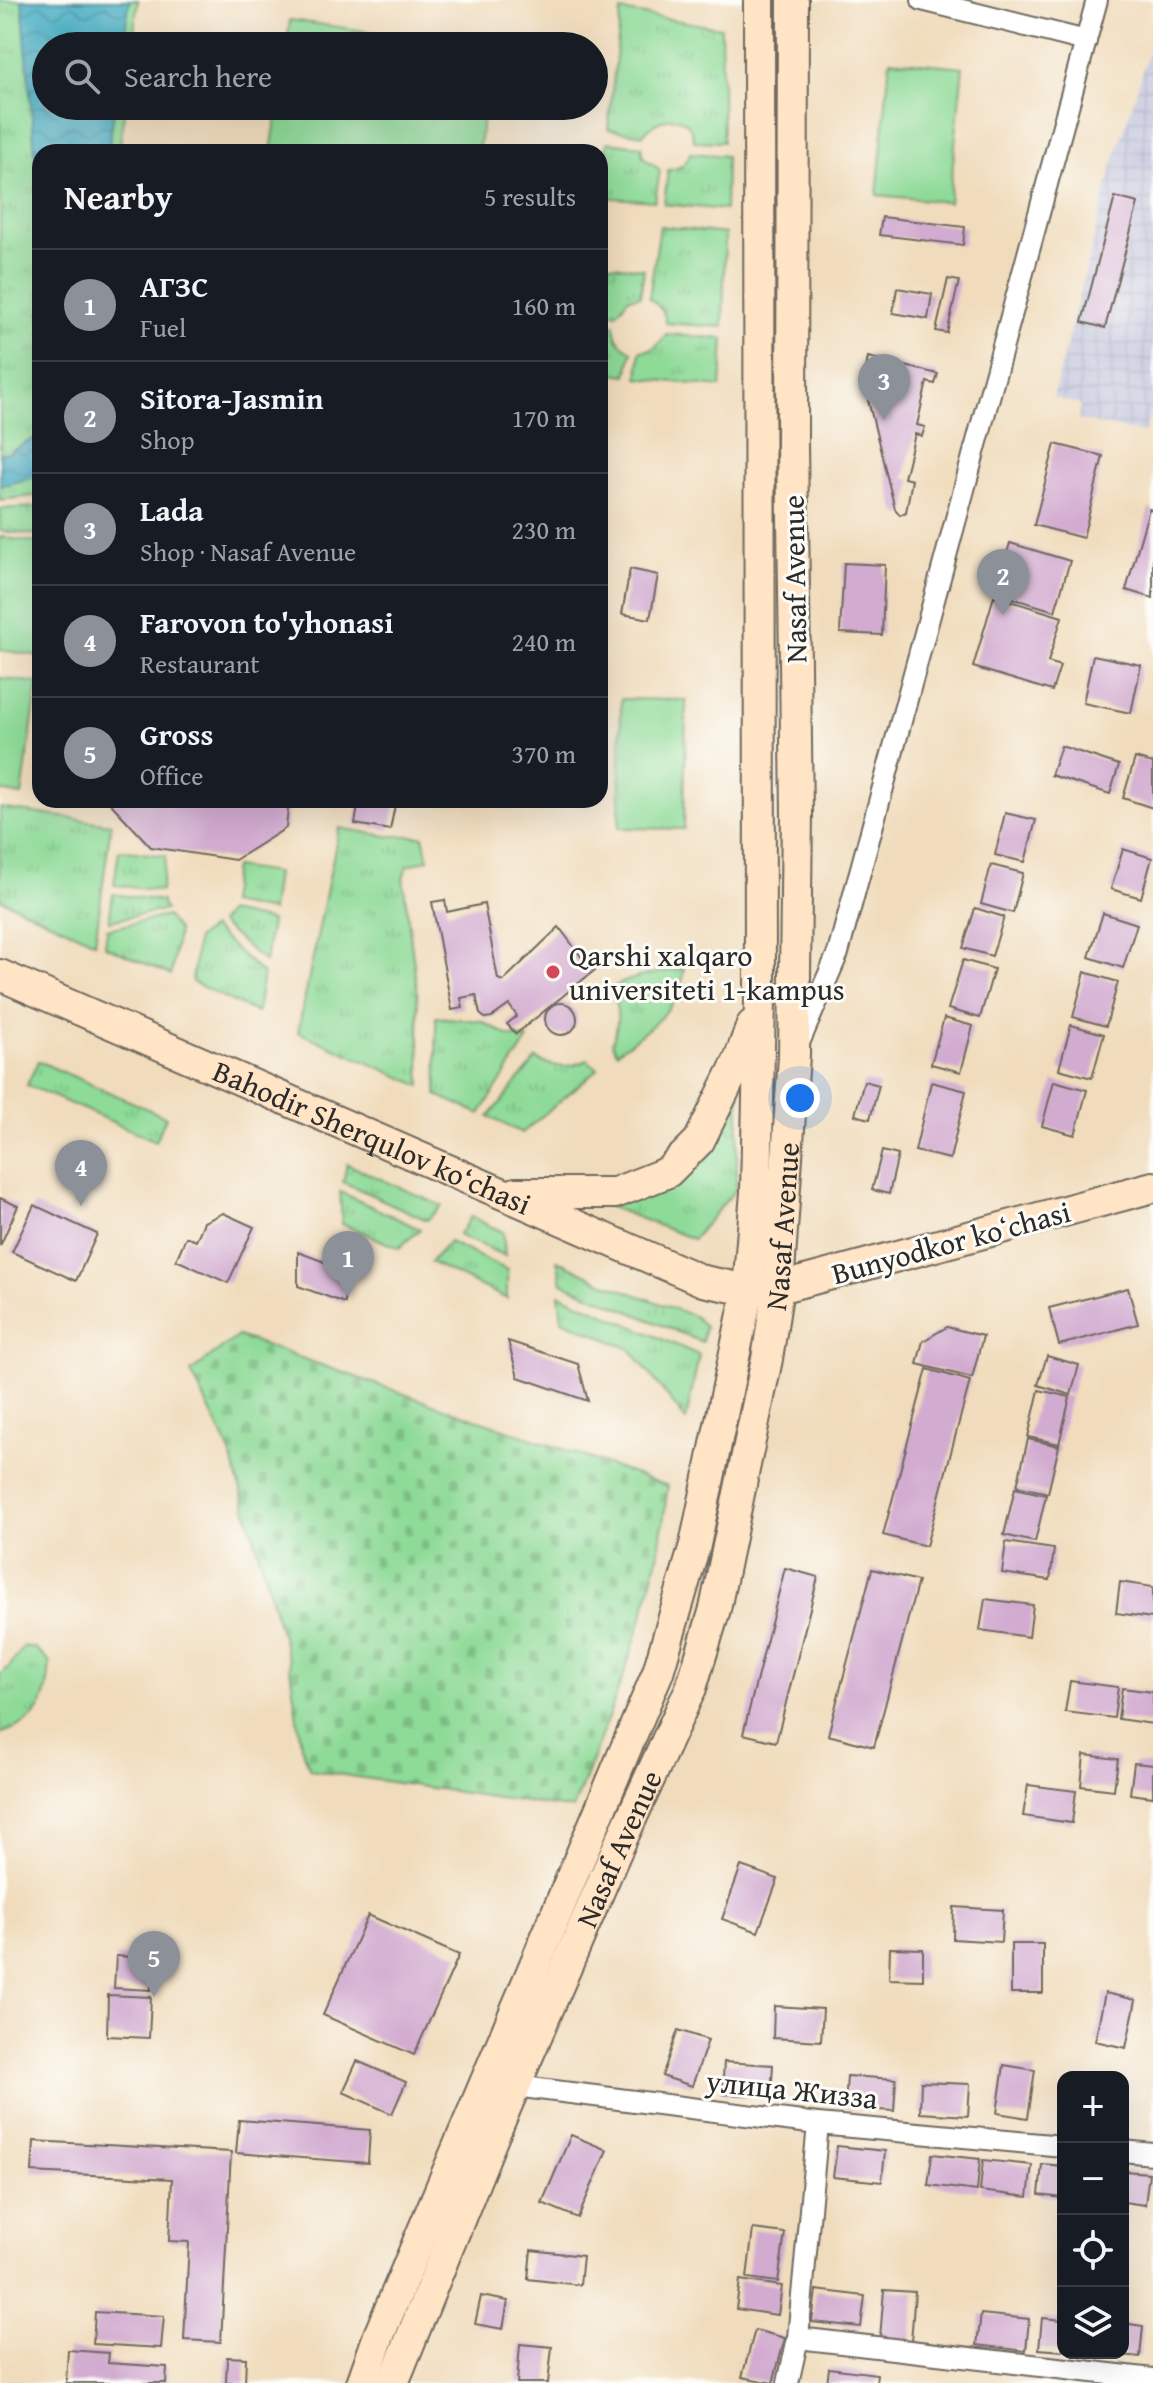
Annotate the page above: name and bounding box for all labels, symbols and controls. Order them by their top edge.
search box [32,32,608,120]
icon: search [60,54,104,98]
text: Search here [124,54,272,98]
text: Nearby [64,172,173,221]
text: 5 results [484,177,576,216]
text: АГЗС [140,264,208,308]
text: 1 [83,286,97,325]
text: 160 m [511,286,576,325]
text: Fuel [140,308,186,347]
pin: 3 [858,354,910,420]
text: Sitora-Jasmin [140,376,323,420]
text: 2 [83,398,97,437]
text: 170 m [511,398,576,437]
text: Shop [140,420,195,459]
text: Lada [140,488,204,532]
street label: Nasaf Avenue [771,494,817,664]
text: 3 [83,510,97,549]
text: 230 m [511,510,576,549]
text: Shop · Nasaf Avenue [140,532,356,571]
pin: 2 [977,549,1029,615]
text: Farovon to'yhonasi [140,600,394,644]
text: 4 [83,622,97,661]
text: 240 m [511,622,576,661]
text: Restaurant [140,644,260,683]
text: Gross [140,712,213,756]
text: 5 [83,734,97,773]
text: 370 m [511,734,576,773]
text: Office [140,756,204,795]
place label: Qarshi xalqaro universiteti 1-kampus [569,933,845,1011]
marker: Qarshi xalqaro universiteti 1-kampus [544,963,562,981]
street label: Bahodir Sherqulov ko‘chasi [206,1049,538,1226]
your location [780,1078,820,1118]
pin: 4 [55,1140,107,1206]
street label: Nasaf Avenue [753,1141,810,1313]
street label: Bunyodkor koʻchasi [827,1189,1075,1295]
pin: 1 [322,1231,374,1297]
street label: Nasaf Avenue [564,1763,673,1934]
pin: 5 [128,1931,180,1997]
street label: улица Жизза [703,2058,881,2120]
map controls [1057,2071,1129,2359]
button: + [1057,2071,1129,2143]
button: − [1057,2143,1129,2215]
button: locate [1057,2215,1129,2287]
button: layers [1057,2287,1129,2359]

